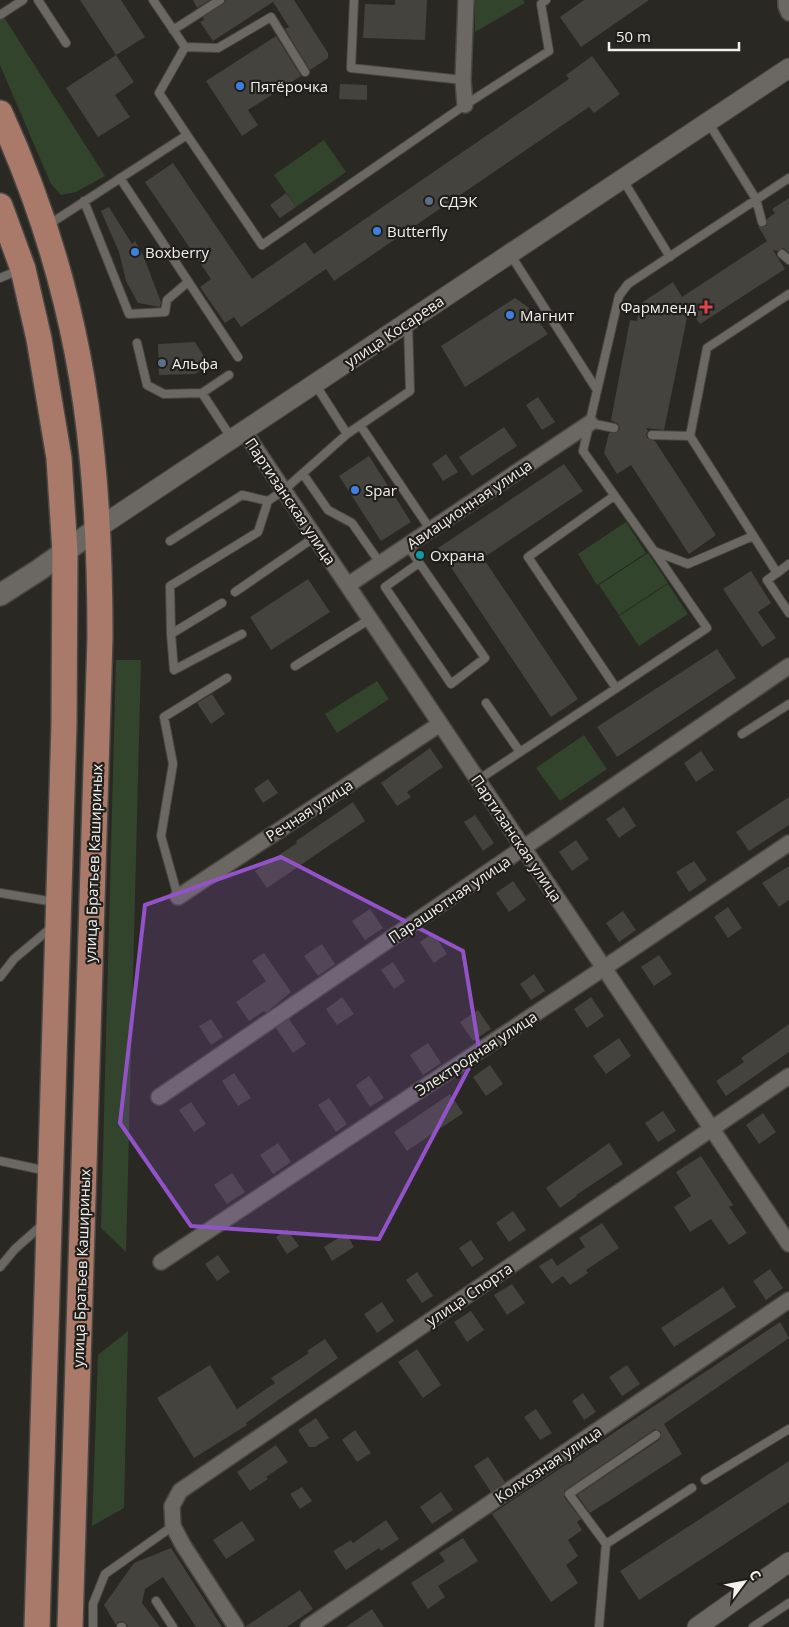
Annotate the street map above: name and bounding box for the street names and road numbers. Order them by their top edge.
street label: улица Косарева [341,290,447,372]
street label: Партизанская улица [241,434,341,568]
street label: Авиационная улица [403,455,535,553]
street label: улица Братьев Кашириных [80,763,106,963]
street label: Партизанская улица [467,771,567,905]
street label: Речная улица [262,774,356,846]
street label: Парашютная улица [384,851,514,947]
street label: Электродная улица [411,1006,541,1100]
street label: улица Братьев Кашириных [68,1168,94,1368]
street label: улица Спорта [422,1258,516,1330]
street label: Колхозная улица [491,1421,605,1507]

